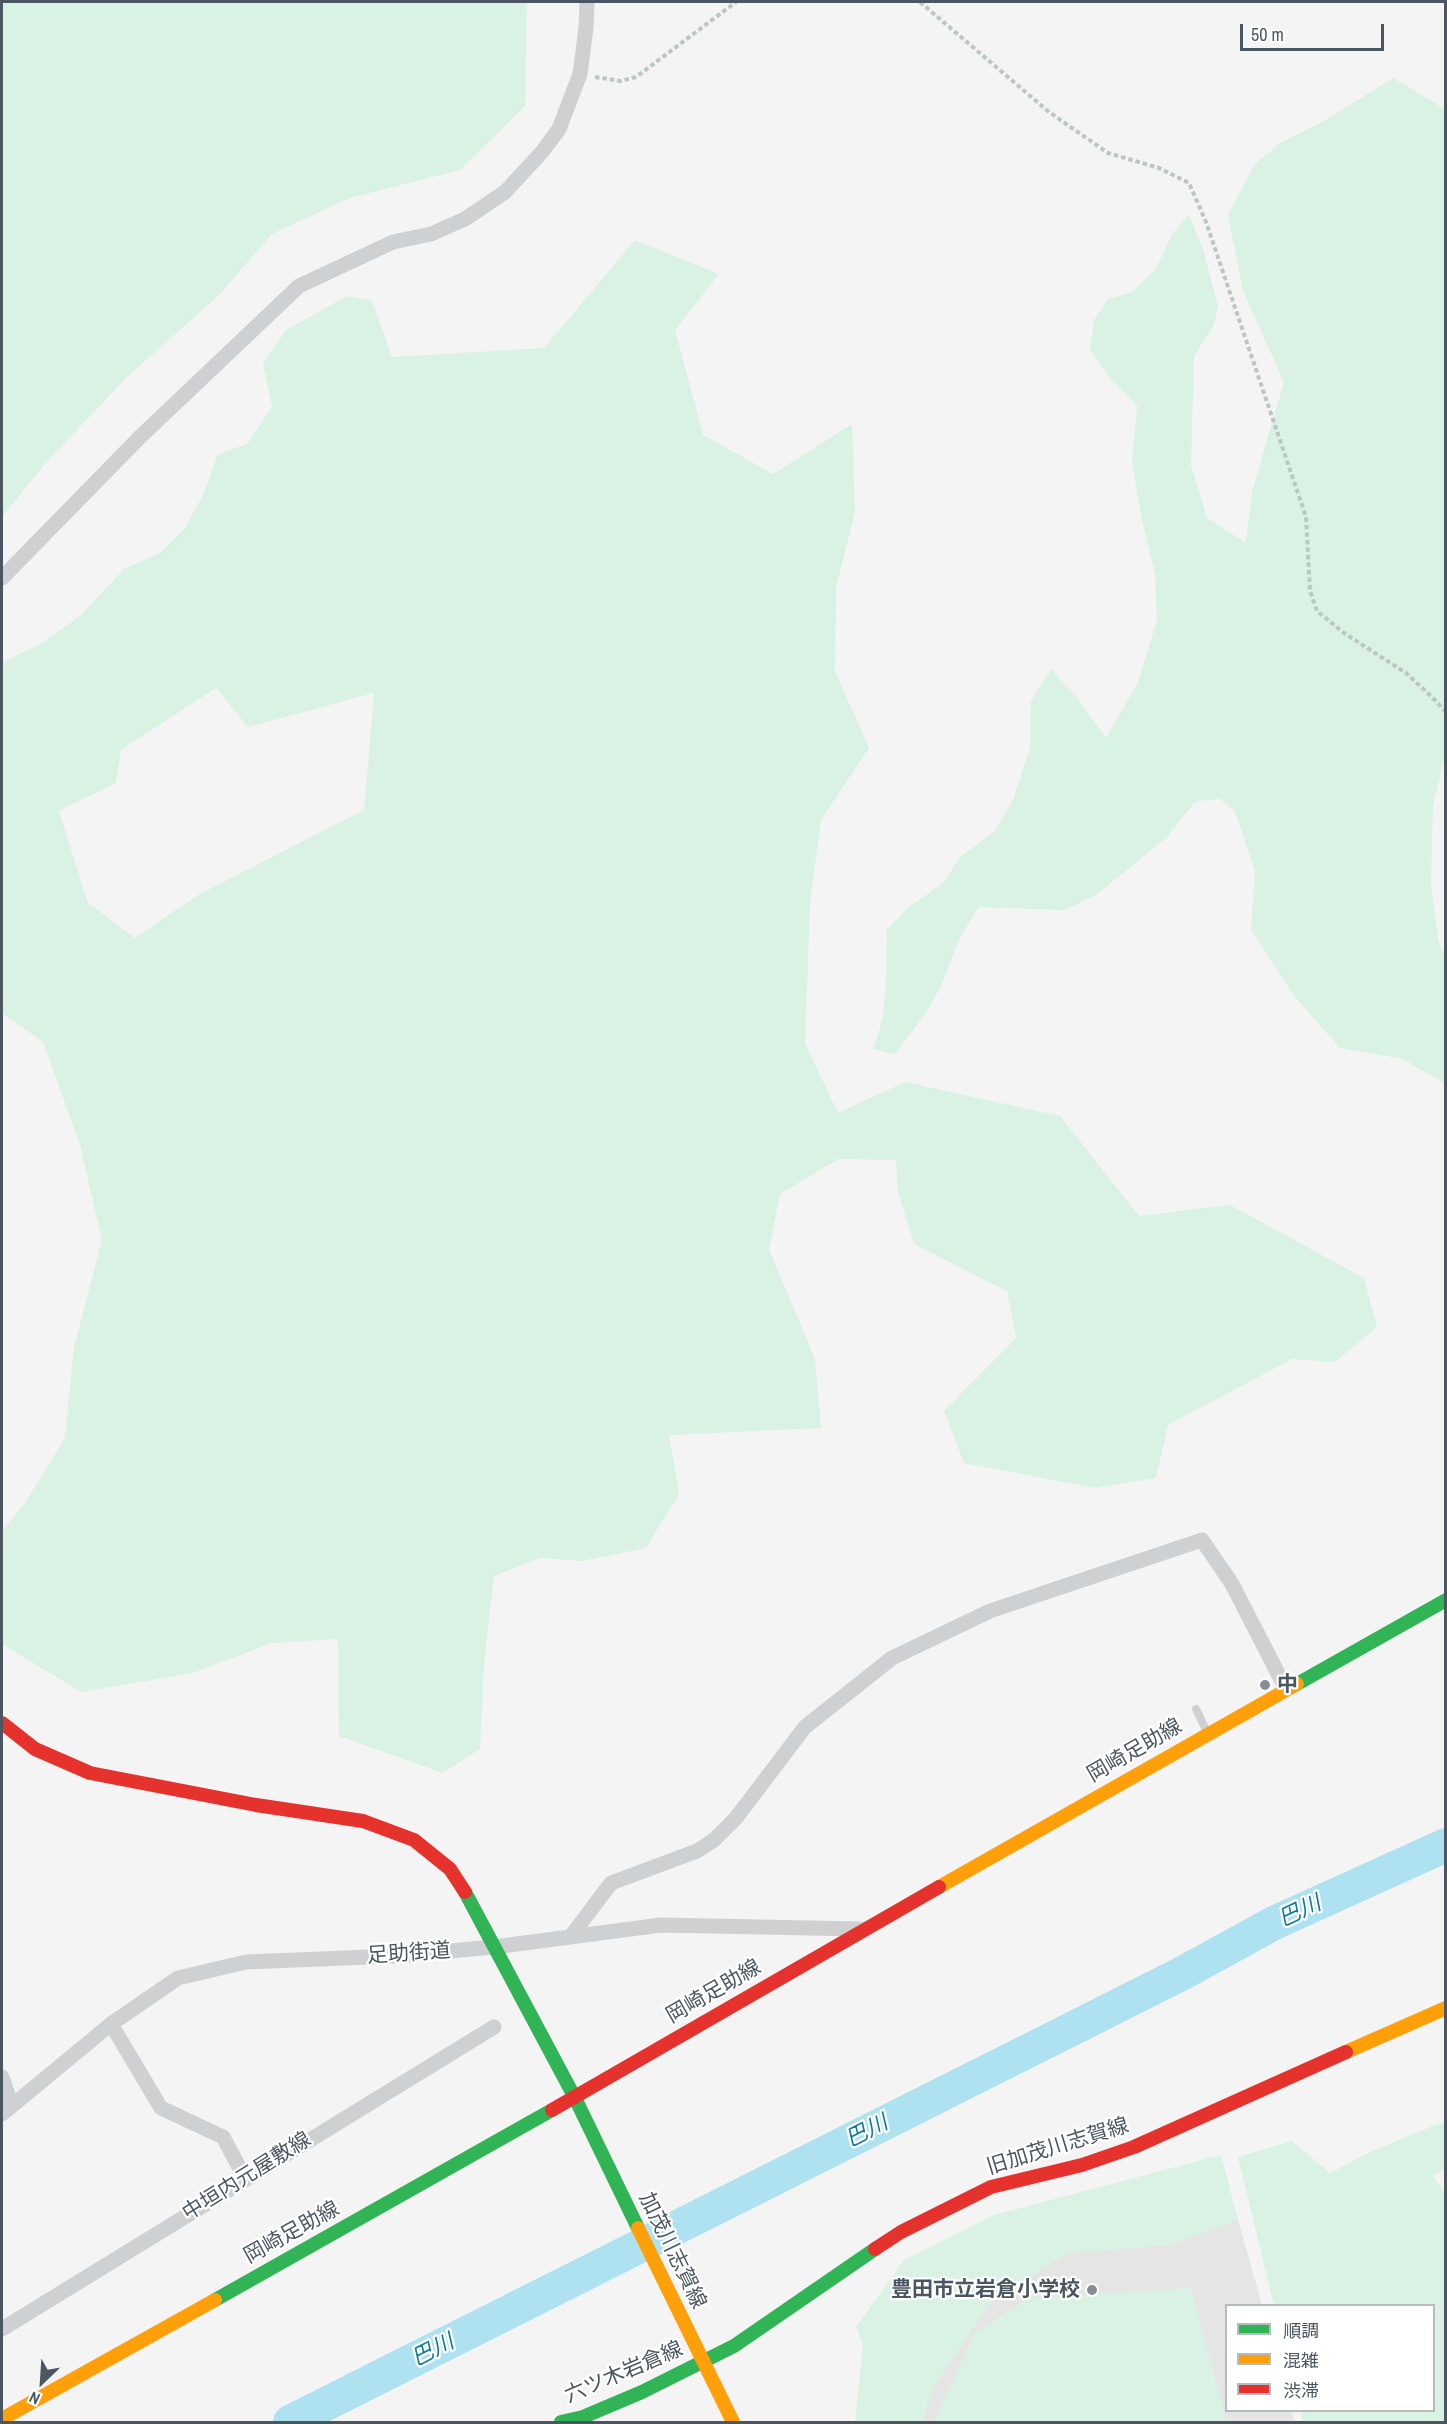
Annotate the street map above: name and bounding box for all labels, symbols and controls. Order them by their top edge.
scale bar [1243,12,1387,50]
text: 50 m [1251,22,1284,47]
place label: 中 [1277,1672,1298,1698]
marker: 中 [1258,1678,1272,1692]
street label: 岡崎足助線 [1083,1714,1187,1788]
water label: 巴川 [1274,1891,1326,1933]
street label: 足助街道 [366,1939,452,1969]
street label: 岡崎足助線 [662,1955,766,2029]
water label: 巴川 [841,2110,893,2154]
street label: 旧加茂川志賀線 [984,2113,1132,2181]
street label: 中垣内元屋敷線 [178,2127,316,2227]
street label: 加茂川志賀線 [633,2189,711,2313]
street label: 岡崎足助線 [240,2197,344,2269]
place label: 豊田市立岩倉小学校 [891,2277,1080,2303]
marker: 豊田市立岩倉小学校 [1085,2283,1099,2297]
legend [1225,2304,1435,2412]
text: 順調 [1283,2318,1319,2343]
water label: 巴川 [407,2329,459,2373]
street label: 六ツ木岩倉線 [561,2337,687,2409]
text: 混雑 [1283,2348,1319,2373]
north arrow [12,2352,72,2412]
text: 渋滞 [1283,2378,1319,2403]
text: N [25,2386,43,2410]

